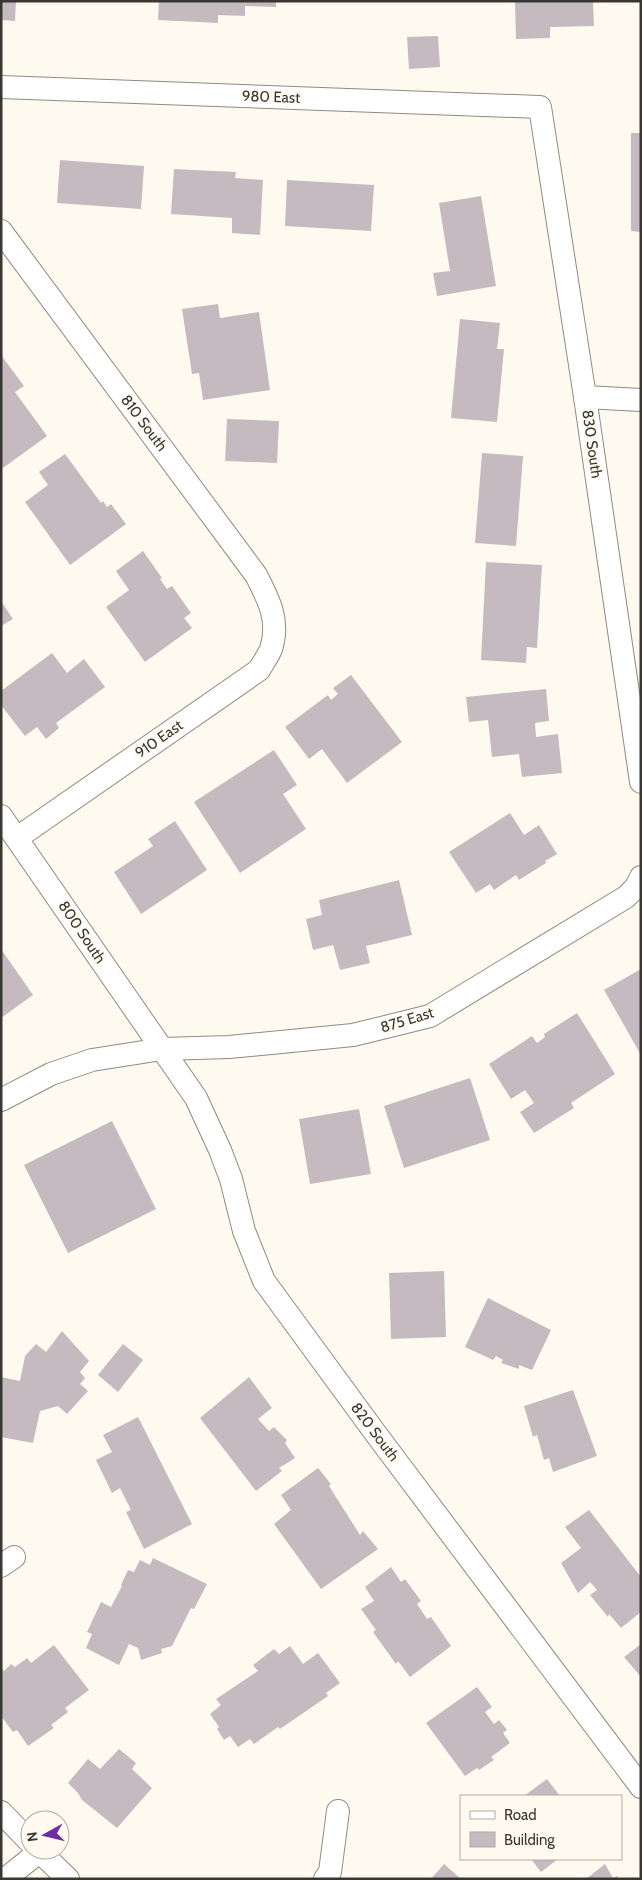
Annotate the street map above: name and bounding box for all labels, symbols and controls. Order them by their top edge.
street label: 980 East [242,87,300,107]
street label: 810 South [117,391,171,455]
street label: 830 South [578,409,606,479]
street label: 910 East [132,716,186,762]
street label: 800 South [55,897,109,967]
street label: 875 East [378,1003,436,1037]
street label: 820 South [347,1399,403,1465]
legend [460,1795,622,1860]
text: Road [504,1806,537,1824]
north arrow [20,1810,70,1860]
text: N [23,1831,42,1843]
text: Building [504,1831,555,1849]

